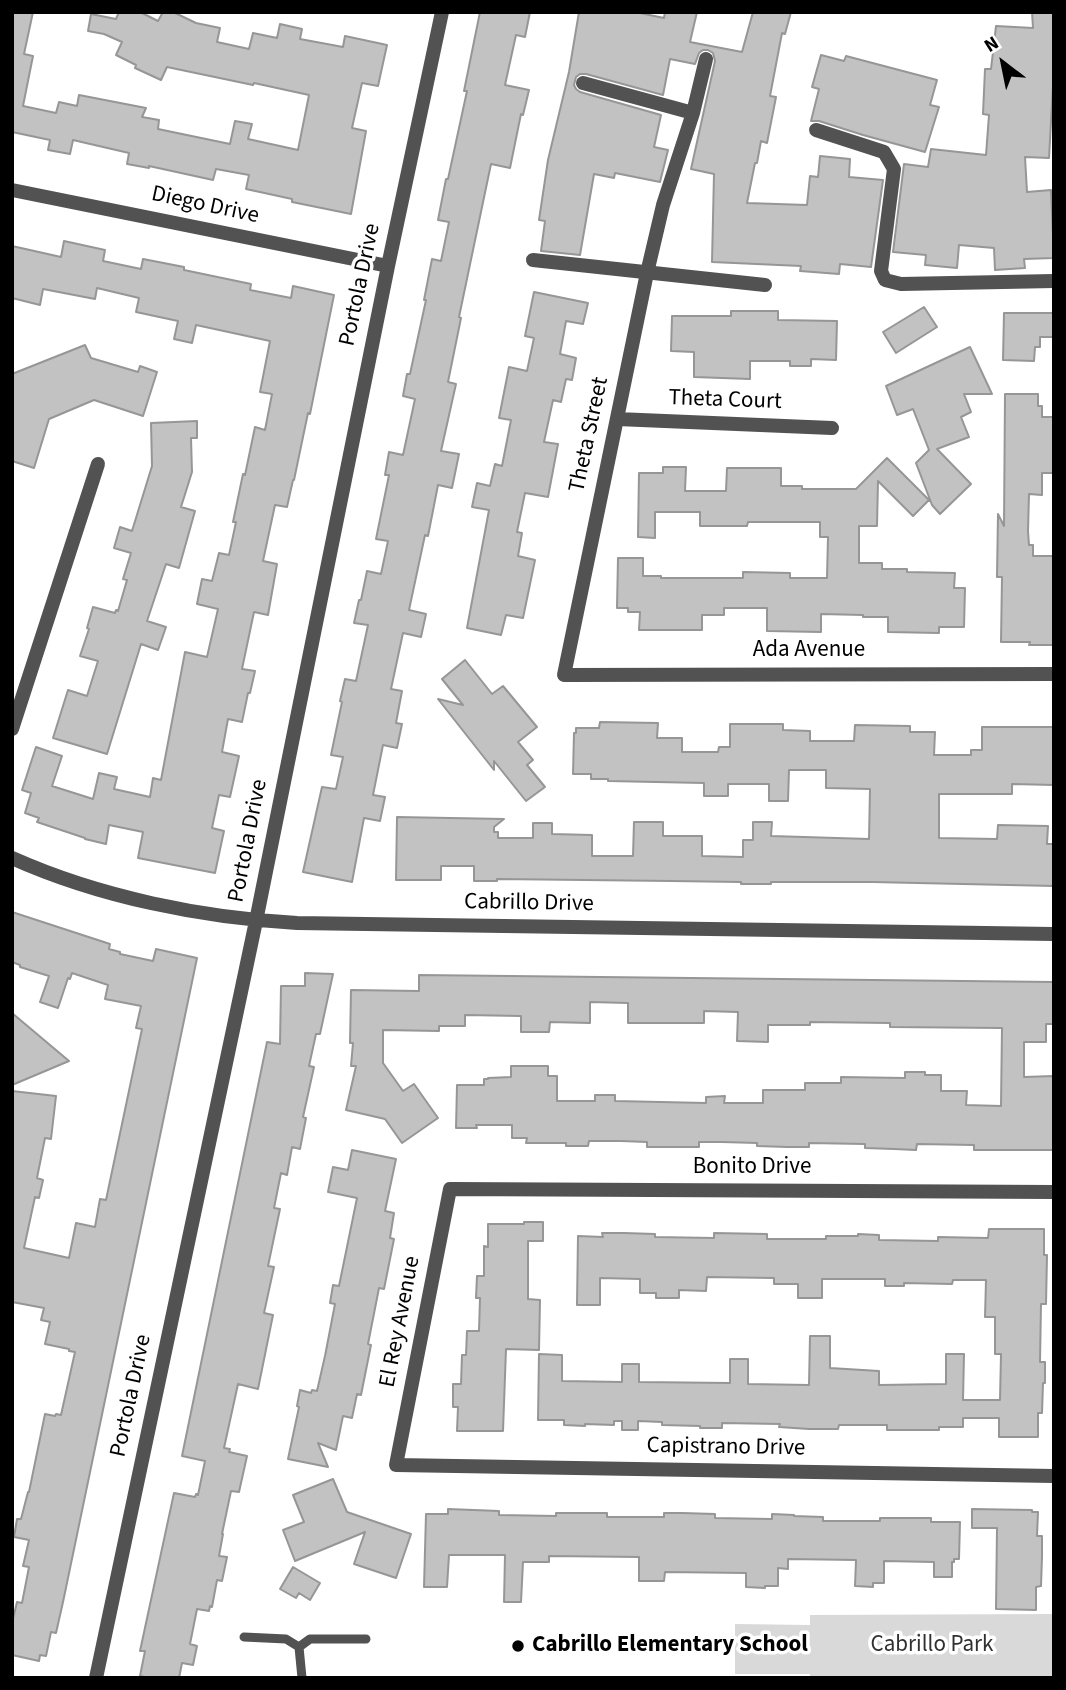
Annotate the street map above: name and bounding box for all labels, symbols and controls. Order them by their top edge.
north arrow [968,28,1038,98]
text: N [979,30,1004,60]
street label: Diego Drive [149,181,261,231]
street label: Portola Drive [335,221,387,349]
street label: Theta Street [564,375,616,495]
street label: Theta Court [668,385,782,417]
street label: Ada Avenue [753,637,865,665]
street label: Portola Drive [224,777,274,905]
street label: Cabrillo Drive [464,889,594,919]
street label: Bonito Drive [693,1154,811,1182]
street label: El Rey Avenue [375,1254,427,1390]
street label: Portola Drive [106,1332,158,1460]
street label: Capistrano Drive [646,1433,806,1463]
place label: Cabrillo Elementary School [532,1632,808,1660]
park label: Cabrillo Park [871,1632,993,1660]
marker: Cabrillo Elementary School [510,1638,526,1654]

